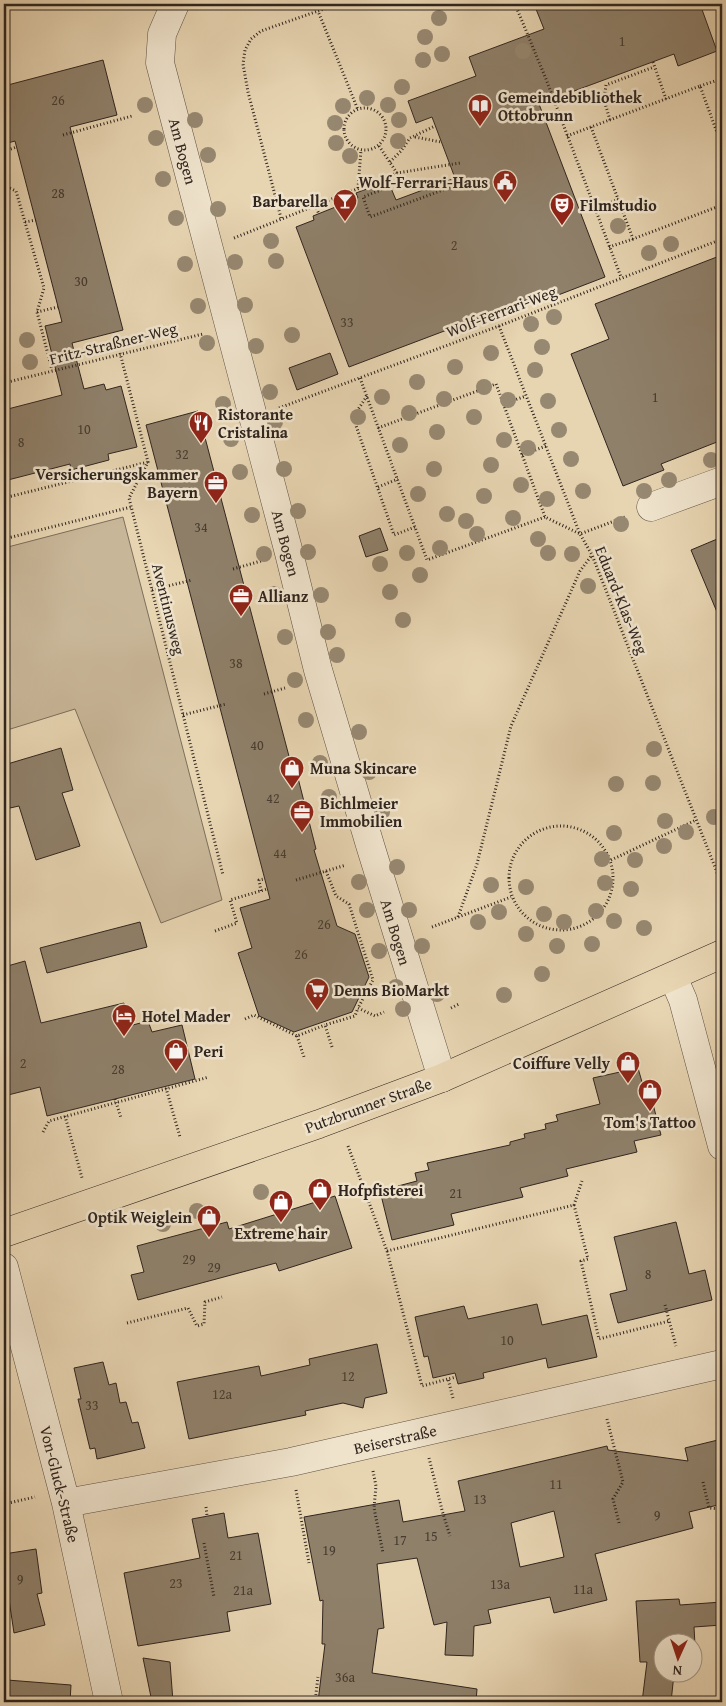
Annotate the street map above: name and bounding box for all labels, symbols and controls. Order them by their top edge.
house number: 1 [619,31,625,51]
place label: Gemeindebibliothek Ottobrunn [498,85,643,127]
house number: 26 [51,90,65,110]
library icon: Gemeindebibliothek Ottobrunn [467,93,493,127]
street label: Am Bogen [163,115,203,187]
public building icon: Wolf-Ferrari-Haus [492,169,518,203]
place label: Wolf-Ferrari-Haus [358,170,488,194]
house number: 28 [51,183,65,203]
bar icon: Barbarella [332,188,358,222]
place label: Barbarella [253,189,329,213]
theatre icon: Filmstudio [549,192,575,226]
place label: Filmstudio [580,193,657,217]
house number: 2 [451,235,457,255]
house number: 30 [74,271,88,291]
street label: Wolf-Ferrari-Weg [442,279,560,343]
house number: 33 [340,312,354,332]
street label: Fritz-Straßner-Weg [47,316,179,370]
house number: 1 [652,387,658,407]
place label: Ristorante Cristalina [218,402,293,444]
restaurant icon: Ristorante Cristalina [188,410,214,444]
house number: 10 [77,419,91,439]
house number: 8 [18,432,25,452]
house number: 32 [175,444,189,464]
place label: Versicherungskammer Bayern [36,462,199,504]
office icon: Versicherungskammer Bayern [203,470,229,504]
street label: Am Bogen [266,507,306,579]
house number: 34 [194,517,208,537]
street label: Eduard-Klas-Weg [589,542,655,658]
street label: Aventinusweg [146,561,192,657]
office icon: Allianz [228,583,254,617]
place label: Allianz [258,584,309,608]
house number: 38 [229,653,243,673]
house number: 40 [250,735,264,755]
shop icon: Muna Skincare [279,755,305,789]
place label: Muna Skincare [310,756,417,780]
house number: 42 [266,788,280,808]
place label: Bichlmeier Immobilien [320,791,403,833]
office icon: Bichlmeier Immobilien [289,799,315,833]
house number: 44 [273,843,287,863]
street label: Am Bogen [375,896,417,968]
house number: 26 [317,914,331,934]
house number: 26 [294,944,308,964]
supermarket icon: Denns BioMarkt [304,977,330,1011]
place label: Denns BioMarkt [334,978,449,1002]
hotel icon: Hotel Mader [111,1003,137,1037]
place label: Hotel Mader [142,1004,231,1028]
shop icon: Peri [163,1038,189,1072]
place label: Peri [194,1039,224,1063]
shop icon: Coiffure Velly [615,1050,641,1084]
place label: Coiffure Velly [513,1051,611,1075]
house number: 2 [20,1053,26,1073]
house number: 28 [111,1059,125,1079]
street label: Putzbrunner Straße [301,1071,435,1139]
shop icon: Tom's Tattoo [637,1078,663,1112]
place label: Tom's Tattoo [604,1110,697,1134]
shop icon: Hofpfisterei [307,1177,333,1211]
place label: Hofpfisterei [338,1178,424,1202]
house number: 21 [449,1183,463,1203]
shop icon: Extreme hair [268,1189,294,1223]
shop icon: Optik Weiglein [196,1204,222,1238]
place label: Optik Weiglein [88,1205,193,1229]
place label: Extreme hair [234,1221,328,1245]
house number: 29 [182,1249,196,1269]
house number: 29 [207,1257,221,1277]
house number: 8 [645,1264,652,1284]
house number: 10 [500,1330,514,1350]
house number: 12 [341,1366,355,1386]
house number: 12a [212,1384,232,1404]
house number: 33 [85,1395,99,1415]
street label: Beiserstraße [351,1418,439,1460]
street label: Von-Gluck-Straße [34,1423,86,1545]
house number: 11 [549,1474,563,1494]
house number: 13 [473,1489,487,1509]
house number: 9 [654,1505,661,1525]
house number: 15 [424,1526,438,1546]
house number: 17 [393,1530,407,1550]
house number: 19 [322,1540,336,1560]
house number: 21 [229,1545,243,1565]
house number: 9 [17,1569,24,1589]
house number: 23 [169,1573,183,1593]
house number: 13a [490,1574,510,1594]
house number: 11a [573,1579,593,1599]
house number: 21a [233,1580,253,1600]
north arrow [654,1634,704,1684]
text: N [671,1661,683,1681]
house number: 36a [335,1667,355,1687]

